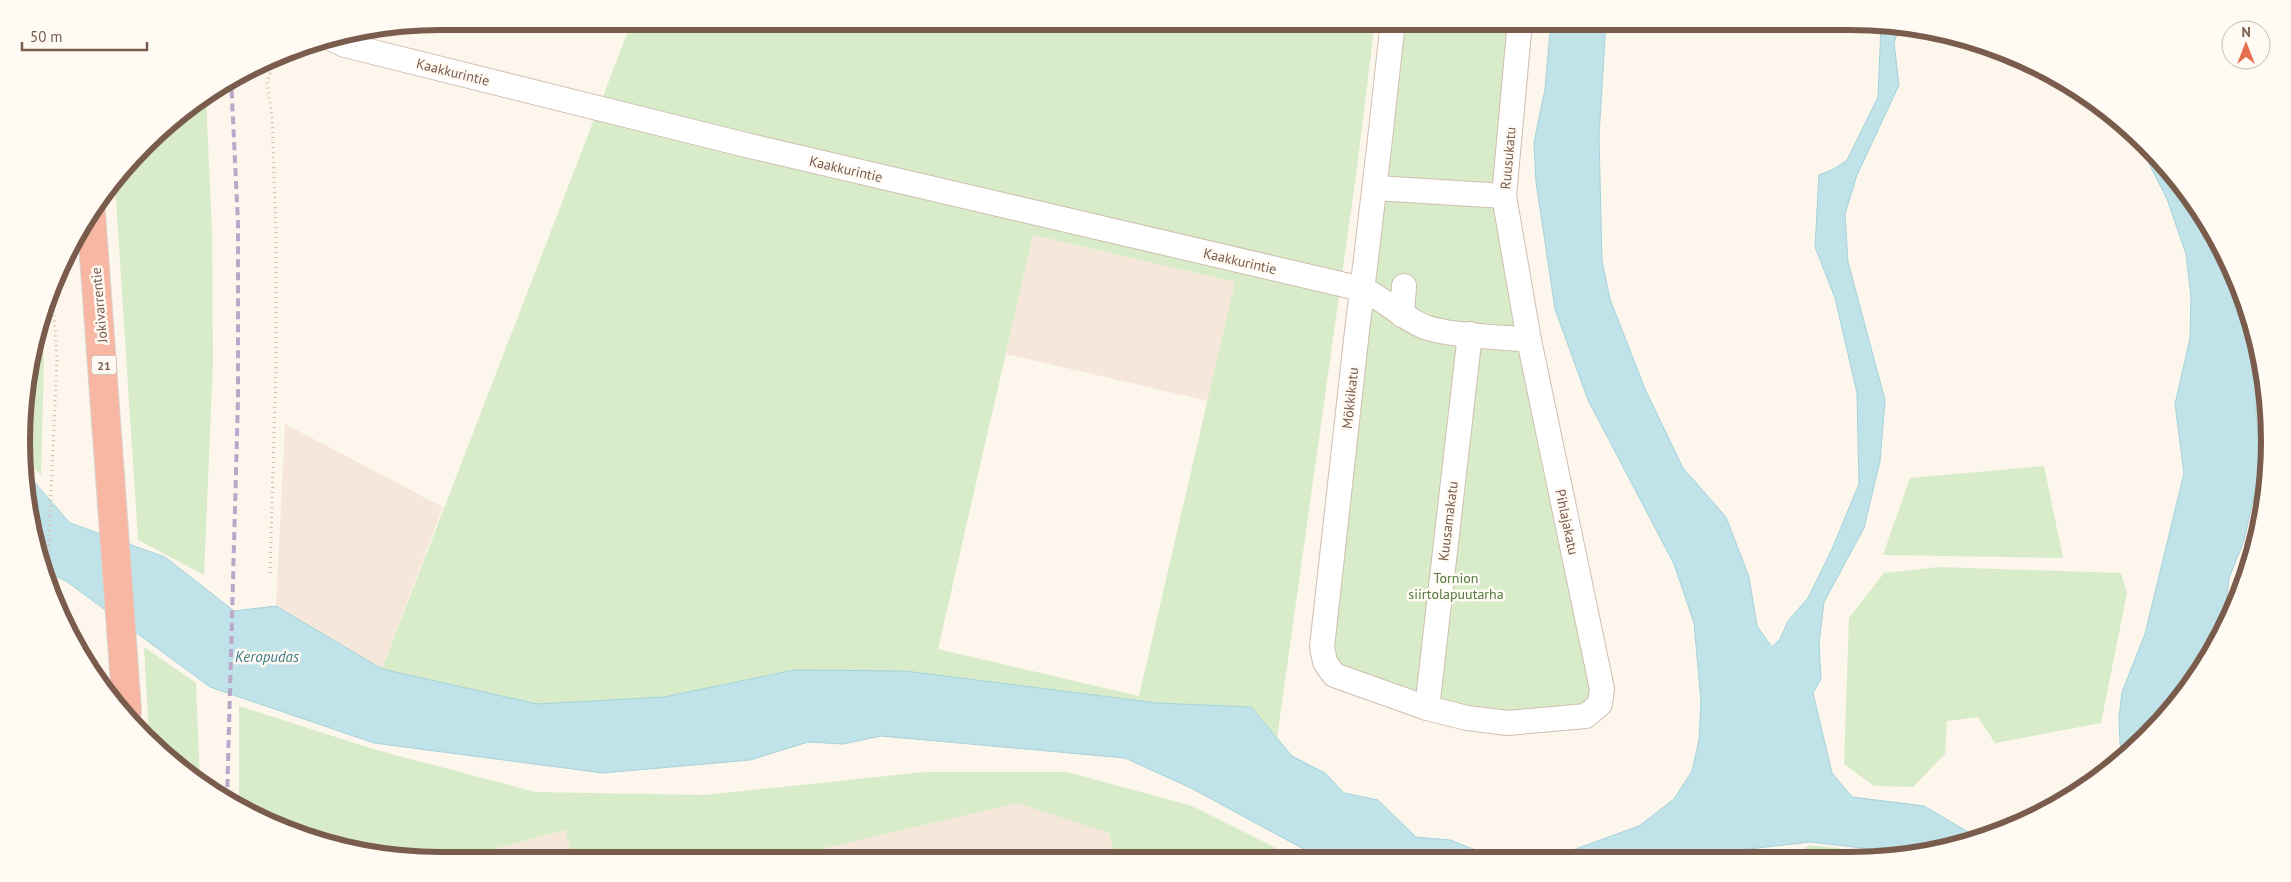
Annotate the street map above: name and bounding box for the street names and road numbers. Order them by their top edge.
street label: Kaakkurintie [415,54,491,90]
street label: Ruusukatu [1496,126,1520,190]
street label: Kaakkurintie [808,152,884,186]
street label: Kaakkurintie [1202,244,1278,278]
street label: Jokivarrentie [87,267,111,344]
road number: 21 [92,356,116,374]
street label: Mökkikatu [1338,366,1362,430]
street label: Kuusamakatu [1434,480,1462,562]
street label: Pihlajakatu [1551,487,1583,557]

